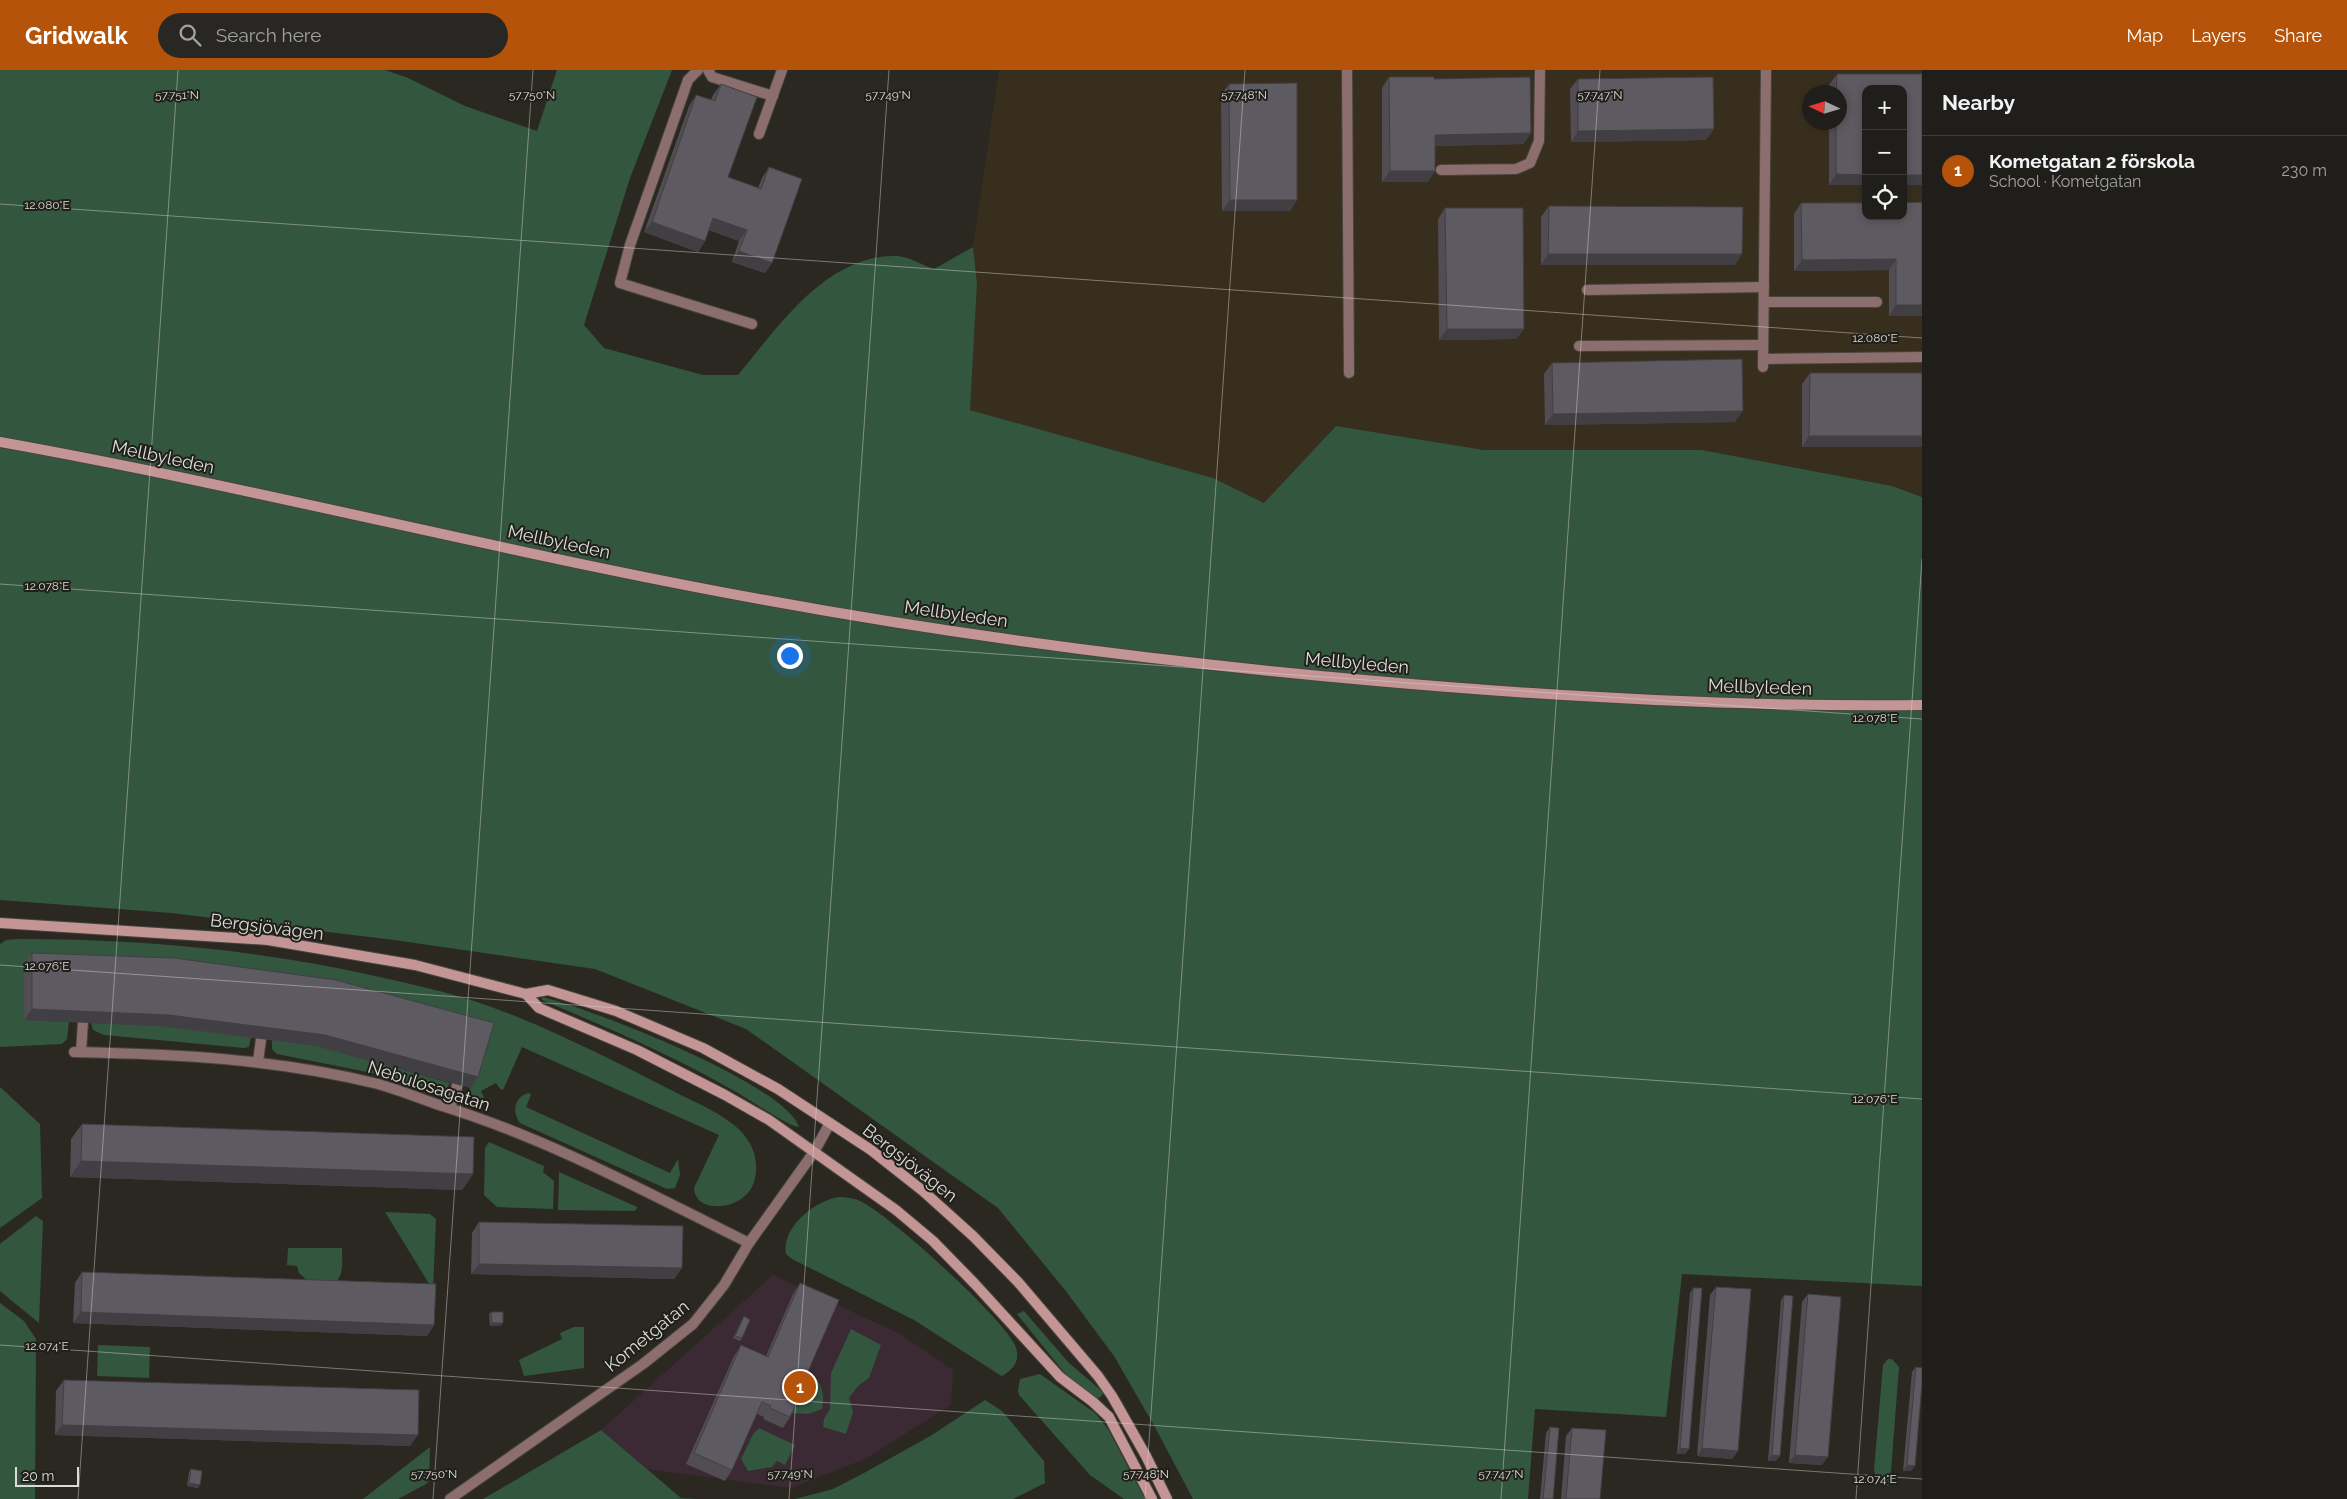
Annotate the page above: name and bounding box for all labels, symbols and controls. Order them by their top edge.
search box [158,13,508,58]
text: Gridwalk [25,21,128,50]
icon: search [176,21,204,49]
text: Search here [216,24,321,46]
text: Map [2127,25,2163,46]
text: Layers [2191,25,2246,46]
text: Share [2274,25,2322,46]
north arrow [1802,85,1847,130]
map controls [1862,85,1907,220]
button: + [1862,85,1907,130]
text: 57.751°N [155,88,199,102]
text: 57.750°N [509,88,555,102]
text: 57.749°N [865,88,911,102]
text: 57.748°N [1221,88,1267,102]
text: 57.747°N [1577,88,1623,102]
text: Nearby [1942,90,2015,115]
button: − [1862,130,1907,175]
text: Kometgatan 2 förskola [1989,150,2195,172]
text: 1 [1954,161,1962,180]
text: 230 m [2282,161,2327,180]
text: School · Kometgatan [1989,172,2141,191]
button: locate [1862,175,1907,220]
text: 12.080°E [24,198,70,212]
text: 12.080°E [1852,331,1898,345]
street label: Mellbyleden [110,435,216,478]
street label: Mellbyleden [506,520,612,563]
text: 12.078°E [25,579,69,593]
street label: Mellbyleden [903,596,1009,631]
your location [777,643,803,669]
street label: Mellbyleden [1304,647,1410,678]
street label: Mellbyleden [1708,674,1812,699]
text: 12.078°E [1853,711,1897,725]
street label: Bergsjövägen [209,909,325,944]
text: 12.076°E [24,959,70,973]
street label: Nebulosagatan [365,1056,493,1115]
text: 12.076°E [1852,1092,1898,1106]
street label: Bergsjövägen [859,1119,962,1206]
street label: Kometgatan [601,1295,693,1376]
text: 12.074°E [25,1339,69,1353]
pin: 1 [784,1368,816,1406]
scale bar [15,1464,79,1487]
text: 57.750°N [411,1467,457,1481]
text: 57.749°N [767,1467,813,1481]
text: 57.748°N [1123,1467,1169,1481]
text: 57.747°N [1478,1467,1524,1481]
text: 20 m [22,1468,54,1484]
text: 12.074°E [1853,1472,1897,1486]

